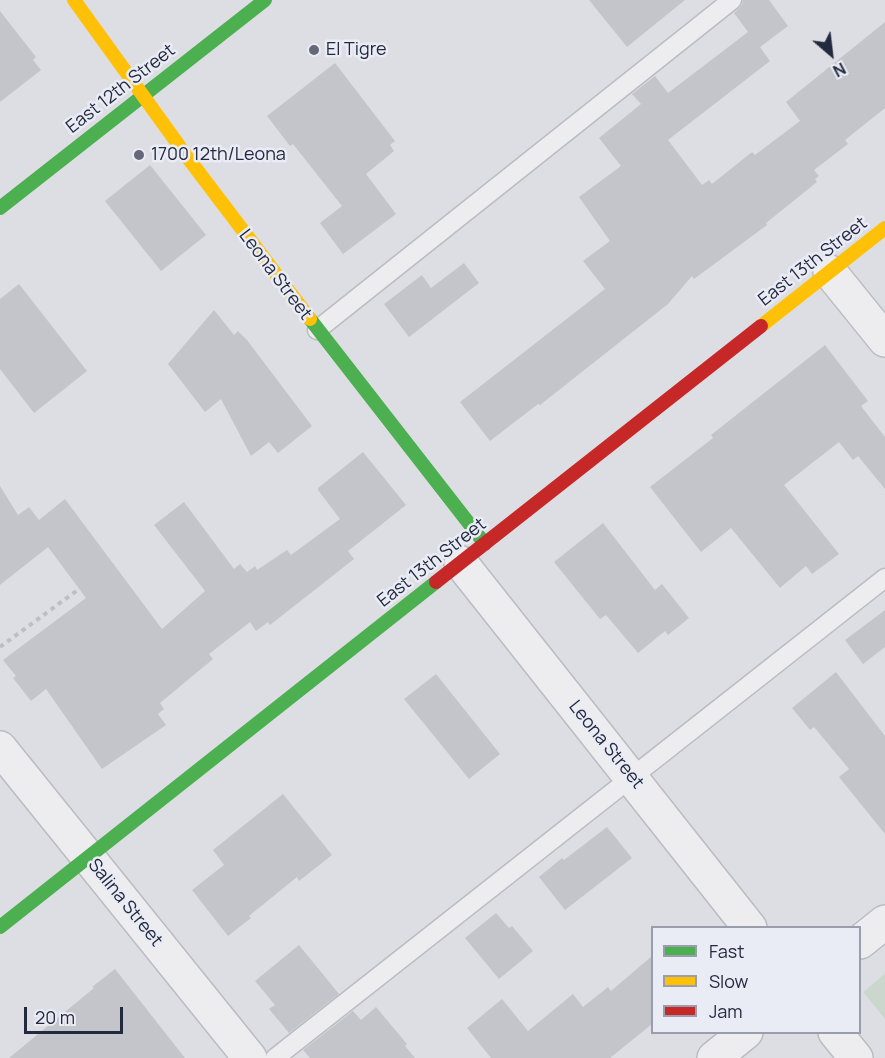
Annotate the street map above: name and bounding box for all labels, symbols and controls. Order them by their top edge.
north arrow [801,24,861,84]
place label: El Tigre [326,39,386,61]
street label: East 12th Street [62,40,180,138]
marker: El Tigre [307,43,321,57]
text: N [829,57,850,82]
place label: 1700 12th/Leona [151,144,286,166]
marker: 1700 12th/Leona [132,148,146,162]
street label: East 13th Street [754,213,872,311]
street label: Leona Street [234,226,316,324]
street label: East 13th Street [373,514,491,612]
street label: Leona Street [564,696,648,794]
street label: Salina Street [83,855,167,951]
legend [651,926,861,1034]
text: Fast [709,939,744,963]
text: Slow [709,969,748,993]
scale bar [27,995,126,1033]
text: Jam [709,999,743,1023]
text: 20 m [35,1005,75,1029]

